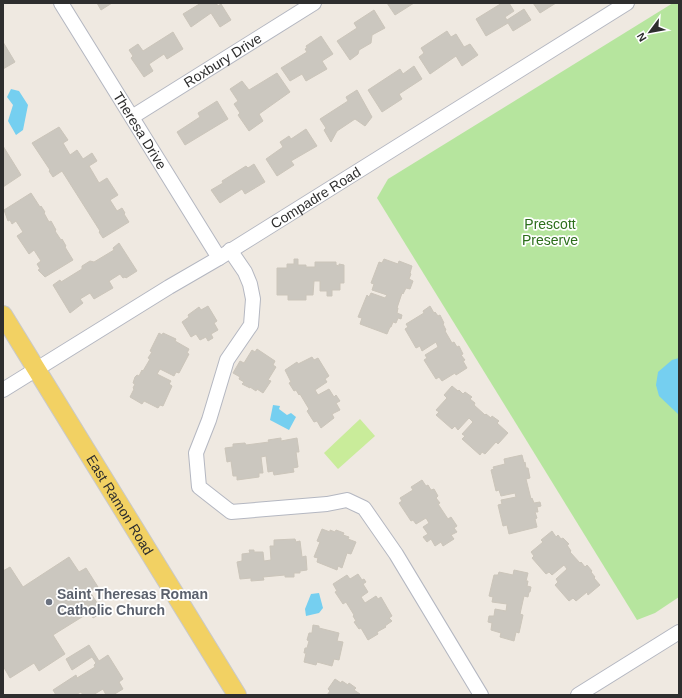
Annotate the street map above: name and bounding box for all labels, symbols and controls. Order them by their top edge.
north arrow [630,12,670,52]
street label: Roxbury Drive [181,30,265,91]
text: N [634,31,649,44]
street label: Theresa Drive [110,89,170,172]
street label: Compadre Road [268,164,363,232]
park label: Prescott Preserve [522,216,578,248]
street label: East Ramon Road [83,452,157,558]
place label: Saint Theresas Roman Catholic Church [57,586,208,618]
marker: Saint Theresas Roman Catholic Church [44,597,54,607]

